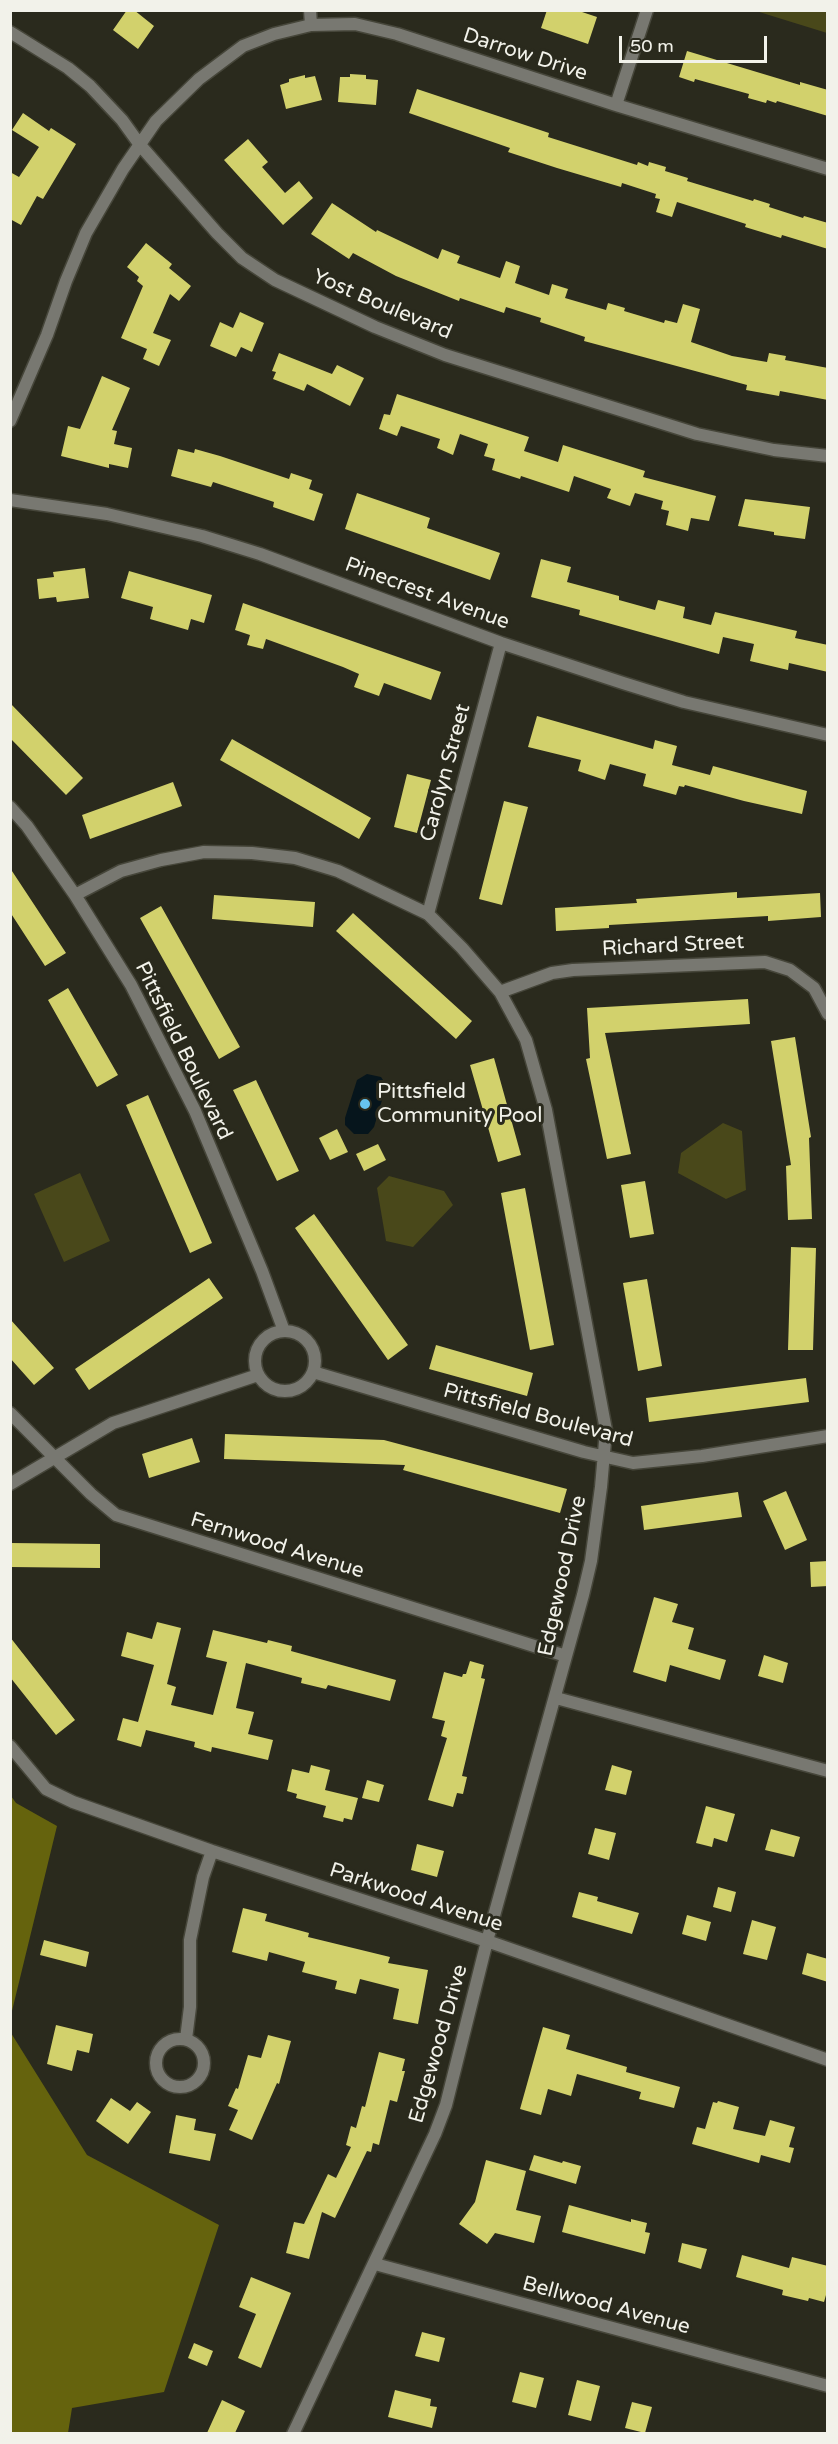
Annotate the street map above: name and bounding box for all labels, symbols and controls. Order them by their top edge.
street label: Darrow Drive [459,23,591,87]
scale bar [622,24,770,62]
text: 50 m [630,35,674,57]
street label: Yost Boulevard [309,264,455,346]
street label: Pinecrest Avenue [341,553,513,635]
street label: Carolyn Street [415,701,477,845]
street label: Richard Street [601,930,745,962]
street label: Pittsfield Boulevard [129,958,237,1144]
place label: Pittsfield Community Pool [377,1079,543,1129]
marker: Pittsfield Community Pool [358,1097,372,1111]
street label: Pittsfield Boulevard [440,1379,636,1453]
street label: Edgewood Drive [534,1493,592,1659]
street label: Fernwood Avenue [187,1508,367,1584]
street label: Parkwood Avenue [326,1858,506,1938]
street label: Edgewood Drive [404,1962,474,2126]
street label: Bellwood Avenue [519,2271,693,2341]

